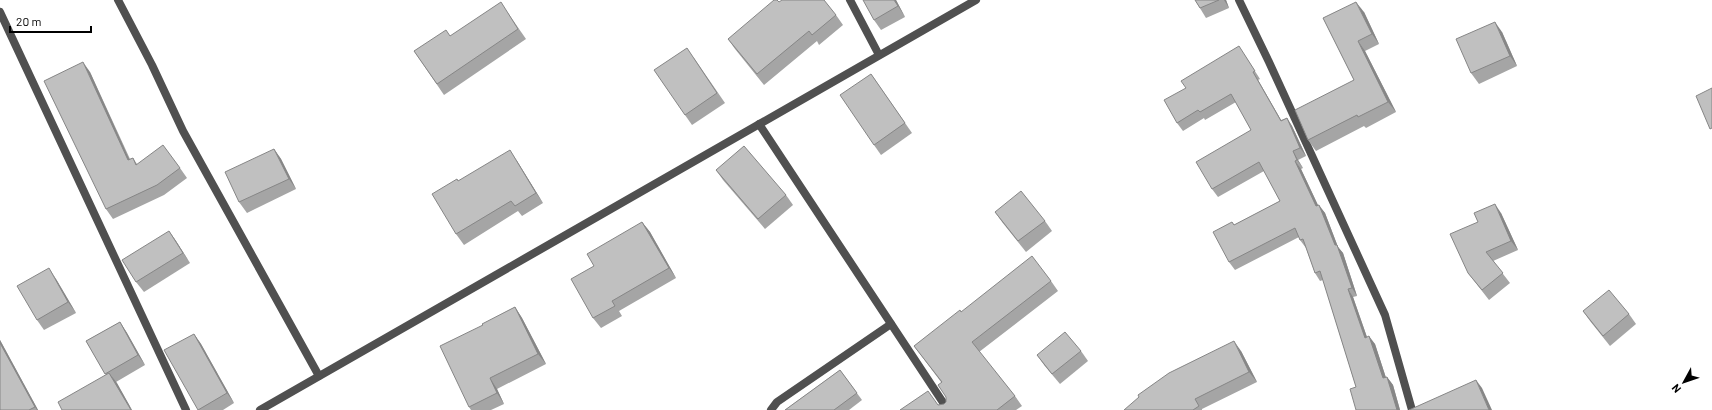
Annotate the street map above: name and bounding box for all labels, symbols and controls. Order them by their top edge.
scale bar [10,8,91,34]
text: 20 m [16,14,42,28]
north arrow [1664,362,1704,402]
text: N [1669,382,1683,396]

